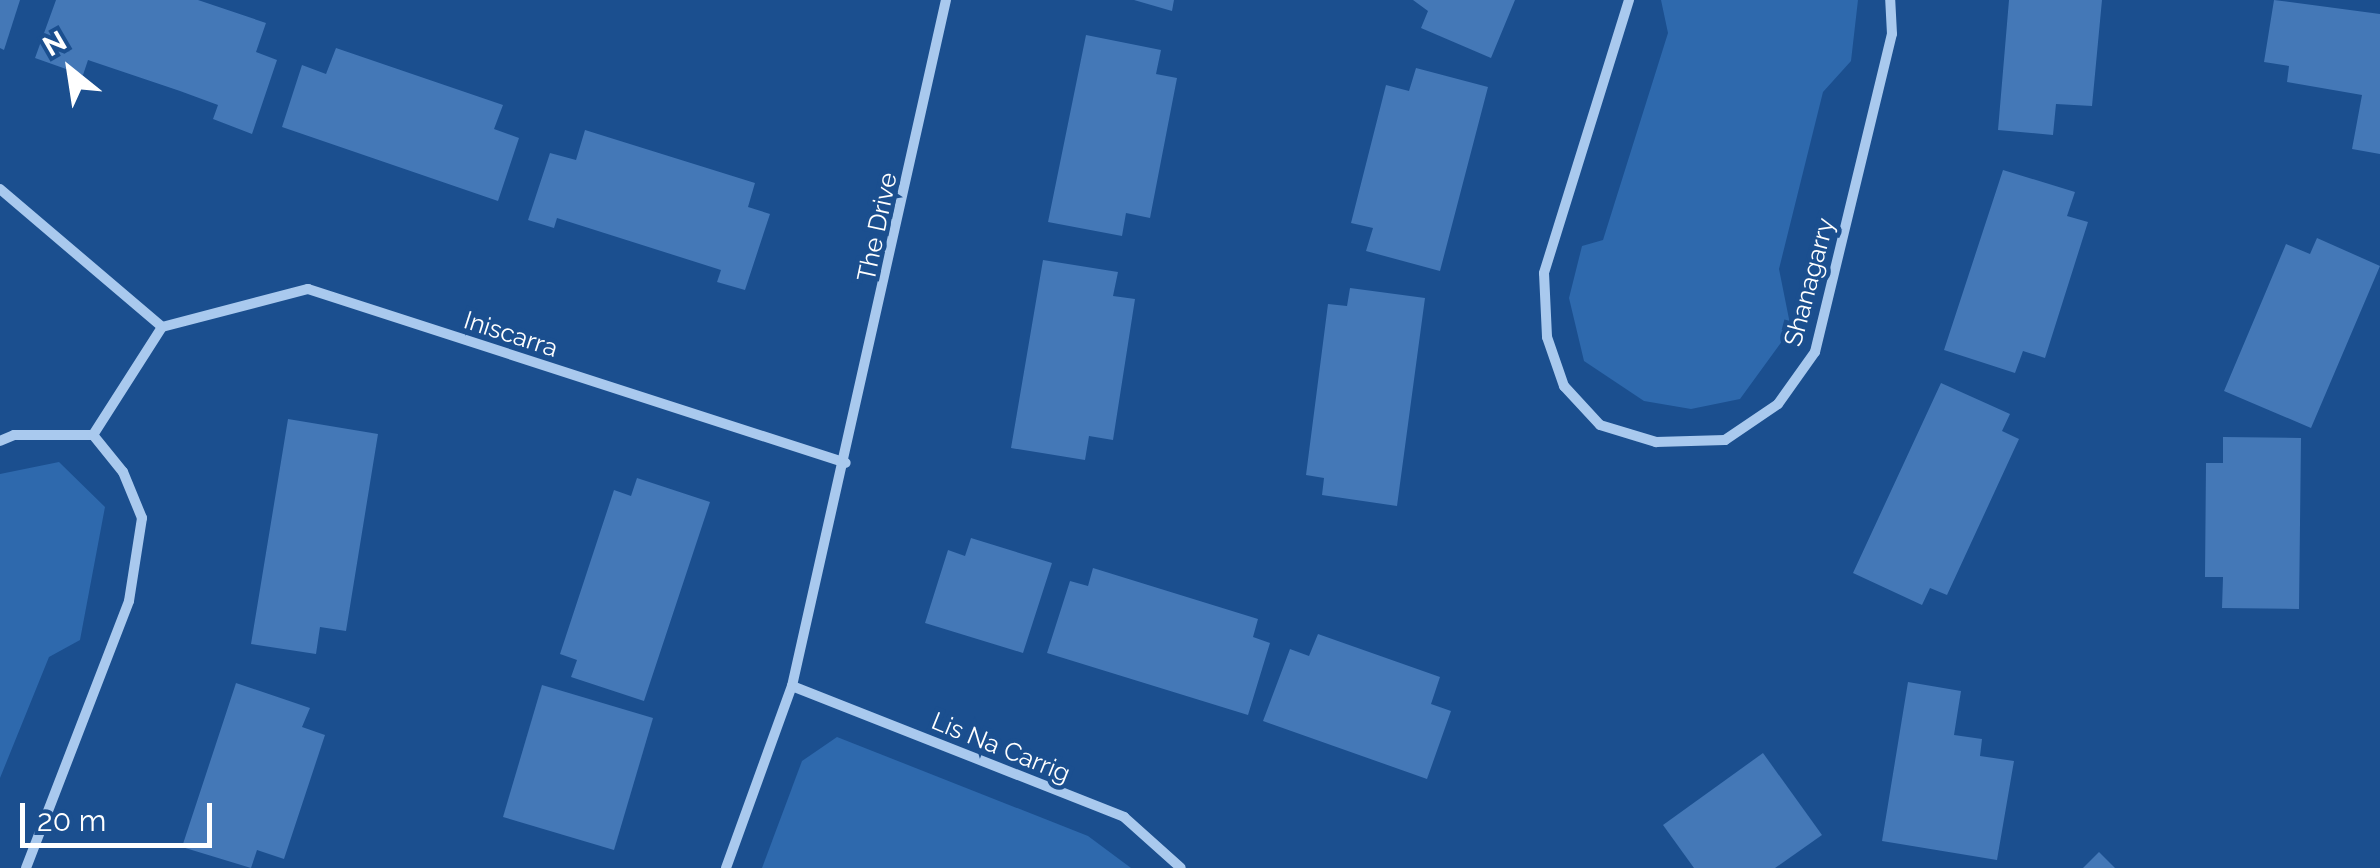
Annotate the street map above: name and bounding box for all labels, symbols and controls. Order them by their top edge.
north arrow [20,20,120,120]
text: N [37,24,72,63]
street label: The Drive [851,170,903,284]
street label: Shanagarry [1777,214,1841,350]
street label: Iniscarra [460,305,562,363]
street label: Lis Na Carrig [927,706,1075,788]
scale bar [25,783,218,845]
text: 20 m [37,803,106,838]

